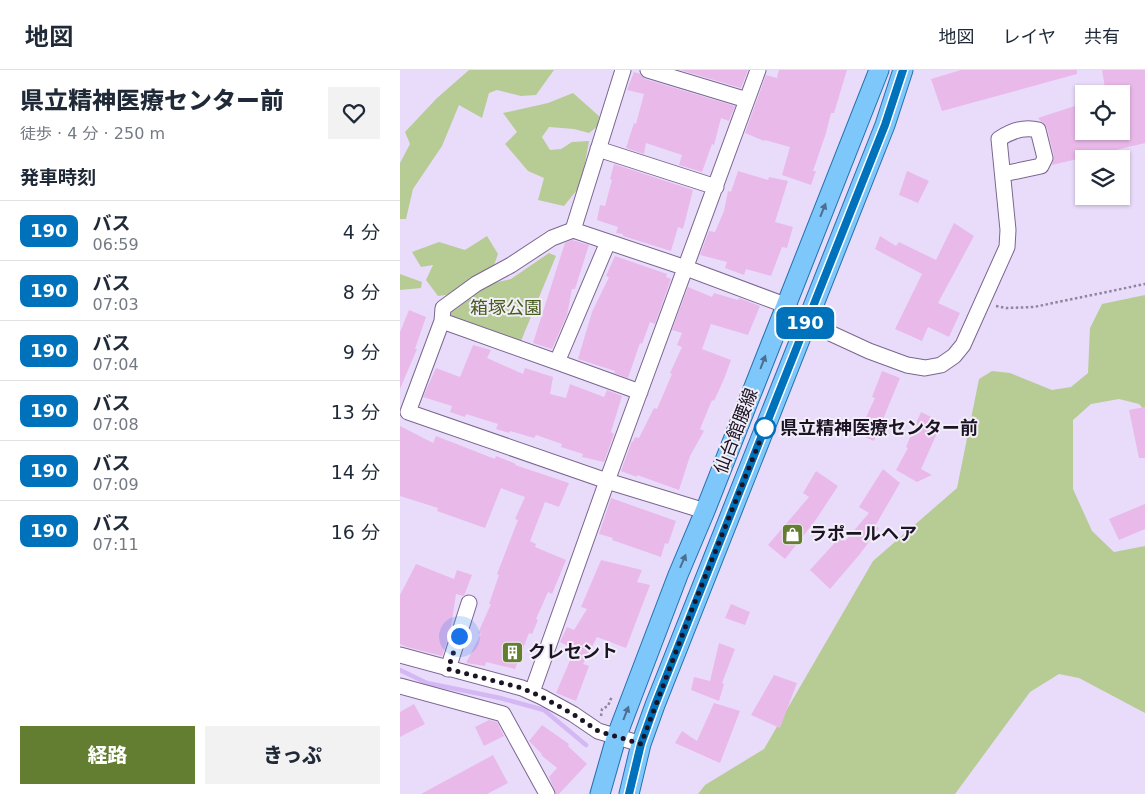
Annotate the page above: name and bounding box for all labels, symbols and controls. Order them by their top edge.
text: 地図 [25,23,73,51]
text: 地図 [939,26,975,47]
text: レイヤ [1003,26,1056,47]
text: 共有 [1084,26,1120,47]
map controls [1075,85,1130,205]
button: locate [1075,85,1130,140]
text: 県立精神医療センター前 [20,87,284,115]
button: heart [328,87,380,139]
text: 徒歩 · 4 分 · 250 m [20,124,165,143]
button: layers [1075,150,1130,205]
text: 発車時刻 [20,166,96,188]
one-way arrow [820,203,827,218]
text: バス [93,212,131,234]
text: 190 [30,220,68,241]
text: 4 分 [343,221,380,243]
text: 06:59 [93,235,139,254]
text: バス [93,272,131,294]
text: 190 [30,280,68,301]
text: 8 分 [343,281,380,303]
text: 07:03 [93,295,139,314]
park label: 箱塚公園 [470,297,542,318]
line badge: 190 [776,307,834,339]
text: 190 [786,312,824,333]
text: バス [93,332,131,354]
text: 190 [30,340,68,361]
text: 9 分 [343,341,380,363]
one-way arrow [759,354,767,369]
text: 07:04 [93,355,139,374]
street label: 仙台館腰線 [710,385,761,477]
text: バス [93,392,131,414]
text: 190 [30,400,68,421]
text: 13 分 [331,401,380,423]
text: 07:08 [93,415,139,434]
marker: 県立精神医療センター前 [754,417,776,439]
place label: 県立精神医療センター前 [780,417,978,438]
text: バス [93,452,131,474]
text: 190 [30,460,68,481]
text: 14 分 [331,461,380,483]
text: 07:09 [93,475,139,494]
text: バス [93,512,131,534]
text: 190 [30,520,68,541]
text: 16 分 [331,521,380,543]
shop icon: ラポールヘア [781,522,805,546]
place label: ラポールヘア [809,523,917,544]
text: 07:11 [93,535,139,554]
one-way arrow [680,554,688,568]
your location [447,624,472,649]
building icon: クレセント [500,640,524,664]
place label: クレセント [528,641,618,662]
one-way arrow [622,705,630,720]
button: 経路 [20,726,195,784]
button: きっぷ [205,726,380,784]

